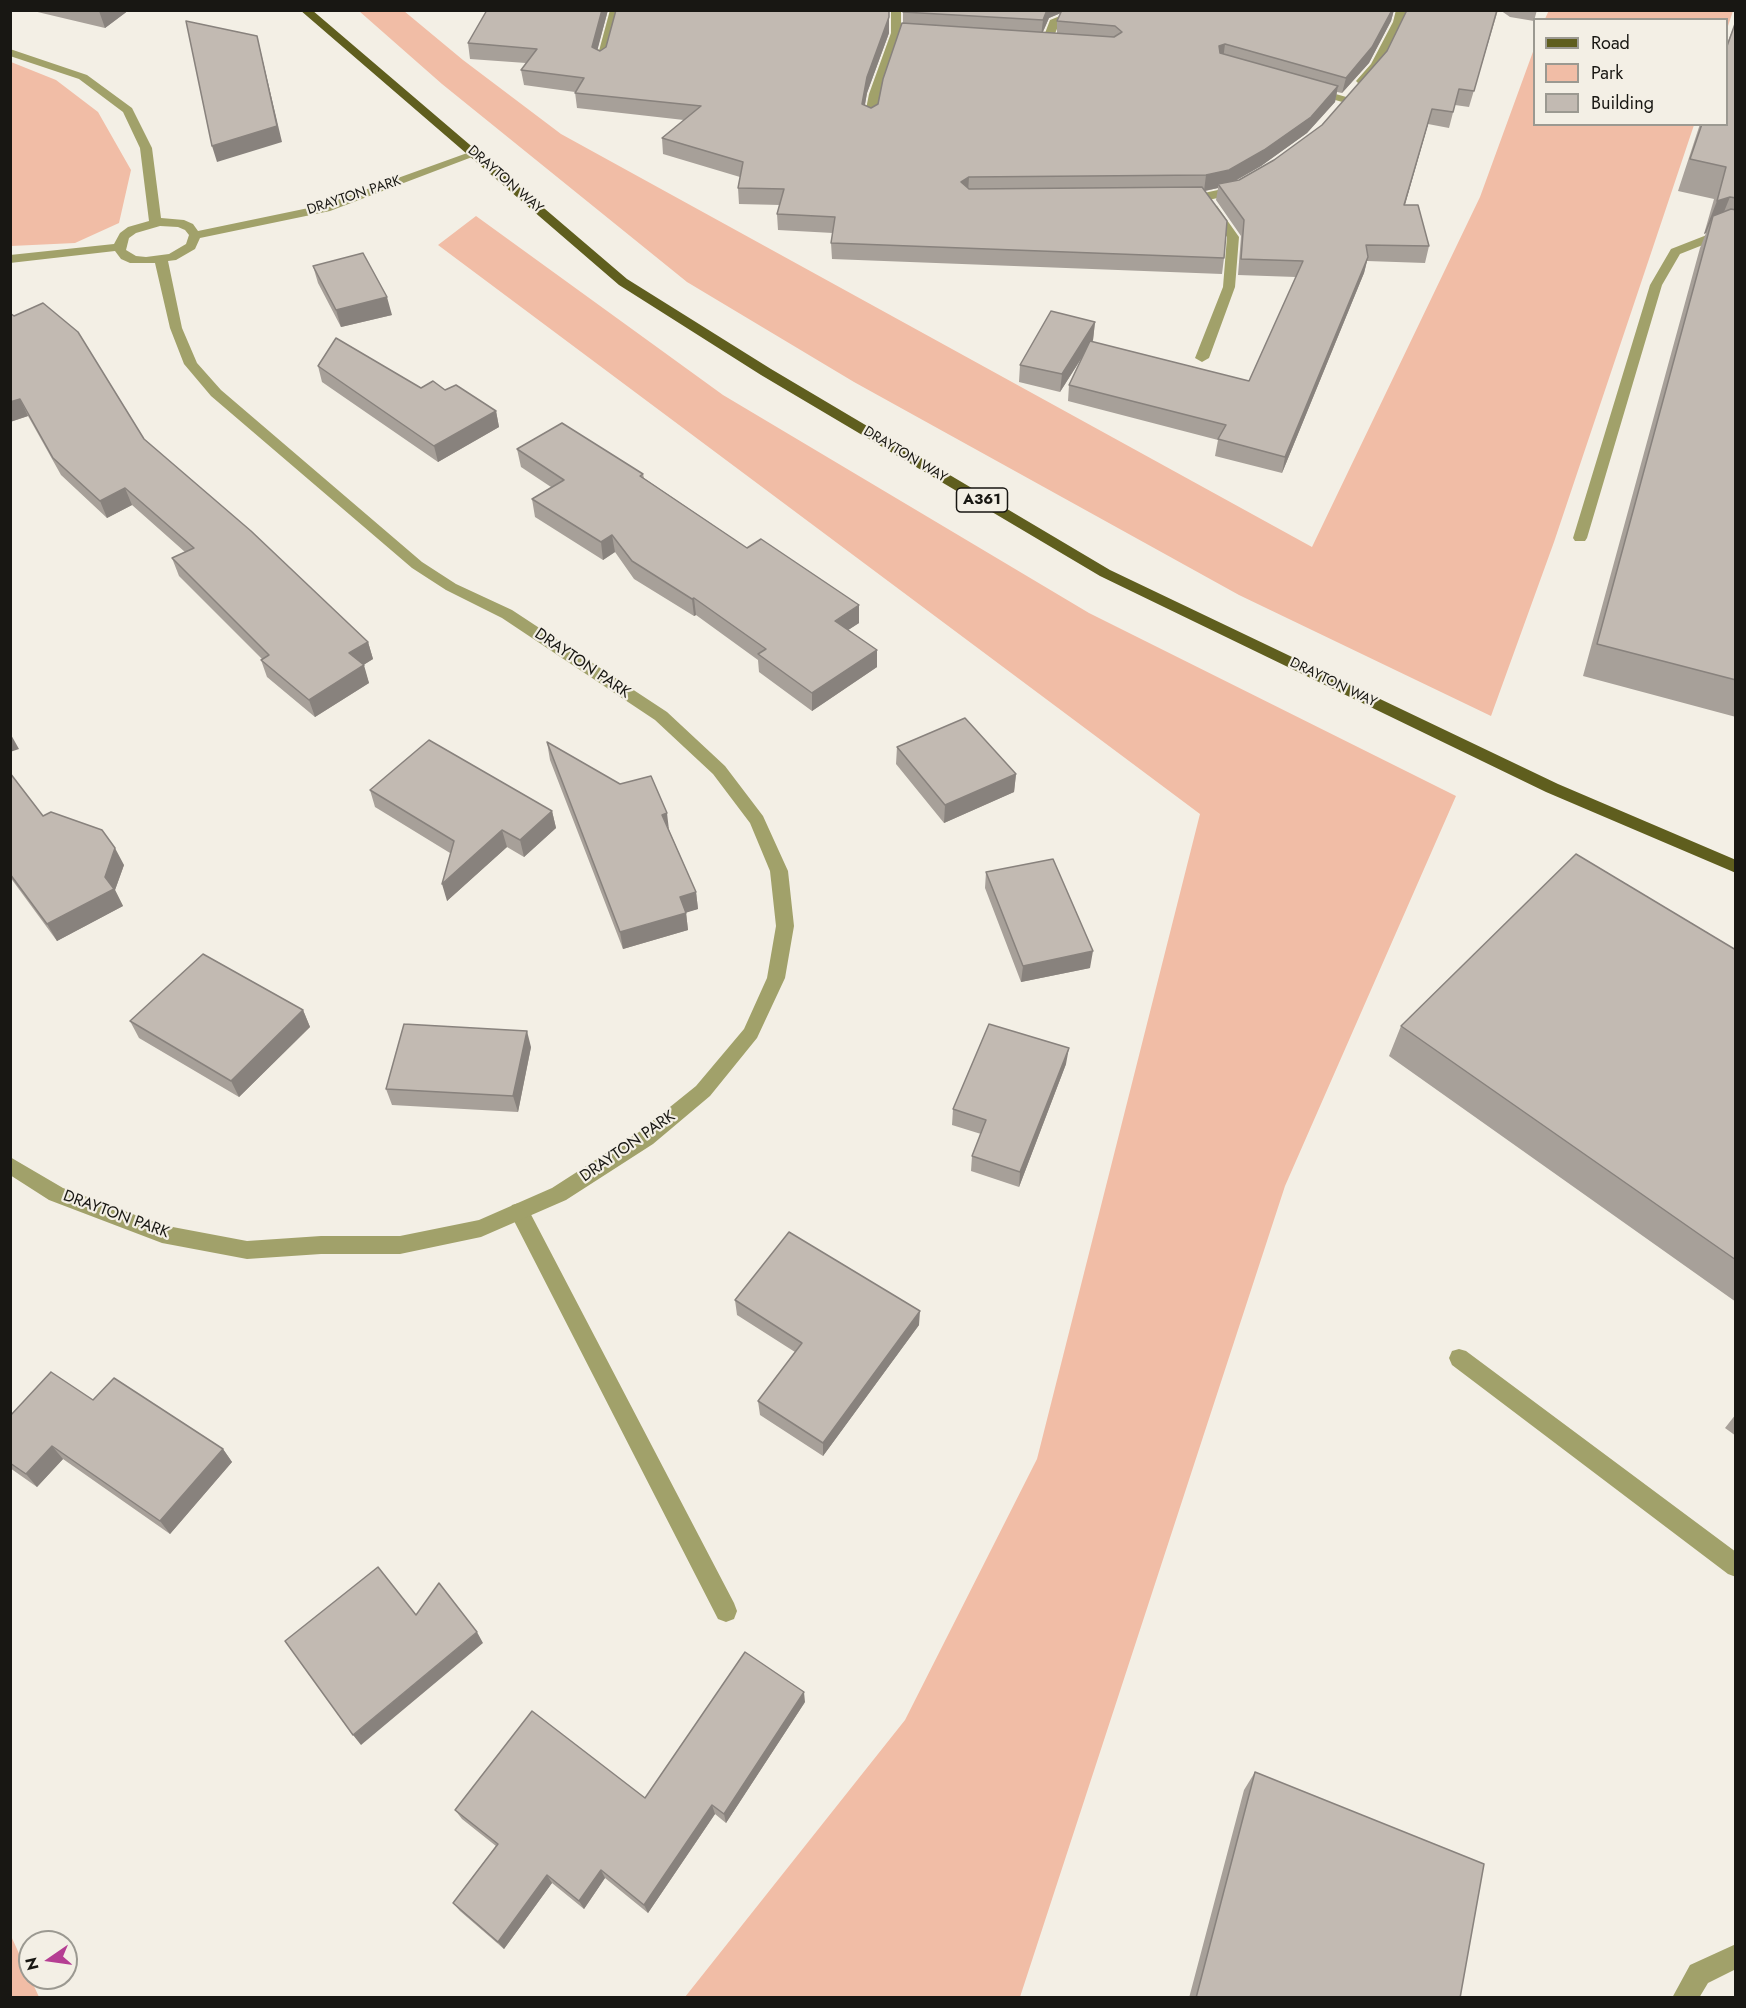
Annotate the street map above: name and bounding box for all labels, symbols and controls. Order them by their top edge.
legend [1533,18,1728,126]
text: Road [1591,30,1630,56]
text: Park [1591,60,1623,86]
text: Building [1591,90,1654,116]
street label: DRAYTON WAY [464,143,546,217]
street label: DRAYTON PARK [305,173,403,219]
street label: DRAYTON WAY [860,423,950,487]
road number: A361 [956,488,1008,512]
street label: DRAYTON PARK [530,625,634,703]
street label: DRAYTON WAY [1287,655,1379,711]
street label: DRAYTON PARK [577,1107,679,1187]
street label: DRAYTON PARK [60,1187,172,1243]
north arrow [18,1930,78,1990]
text: N [19,1955,45,1972]

